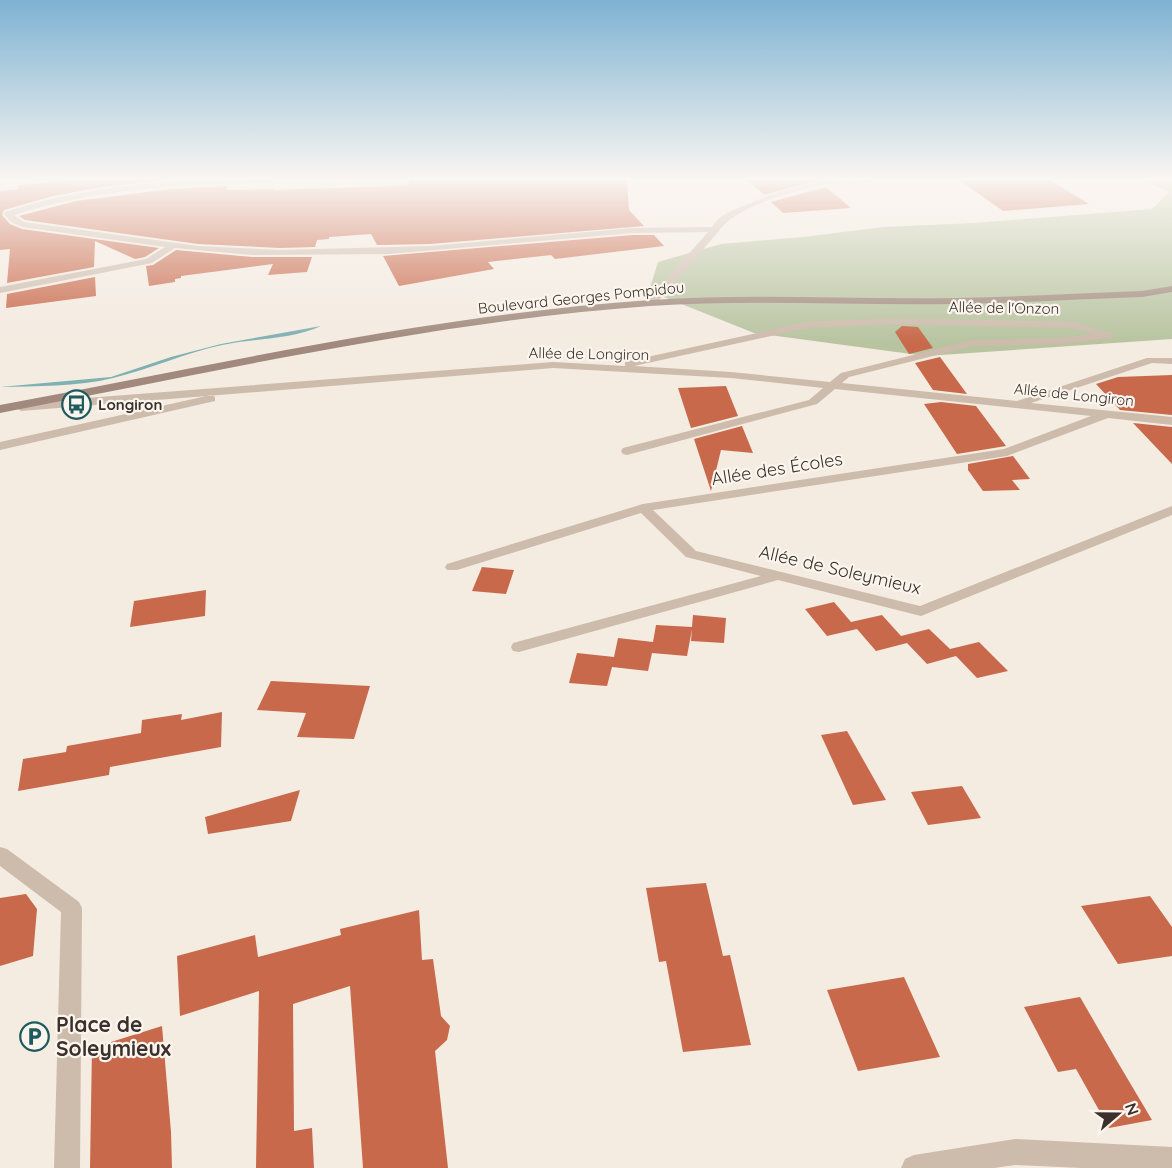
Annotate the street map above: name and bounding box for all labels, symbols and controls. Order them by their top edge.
street label: Boulevard Georges Pompidou [477,277,685,318]
street label: Allée de l'Onzon [949,297,1059,318]
street label: Allée de Longiron [529,343,649,364]
street label: Allée de Longiron [1013,379,1135,410]
bus stop icon: Longiron [61,389,93,421]
place label: Longiron [98,395,162,414]
street label: Allée des Écoles [710,447,844,490]
street label: Allée de Soleymieux [757,540,924,599]
place label: Place de Soleymieux [56,1011,171,1061]
parking icon: Place de Soleymieux [19,1021,51,1053]
north arrow [1088,1084,1148,1144]
text: N [1121,1100,1144,1118]

